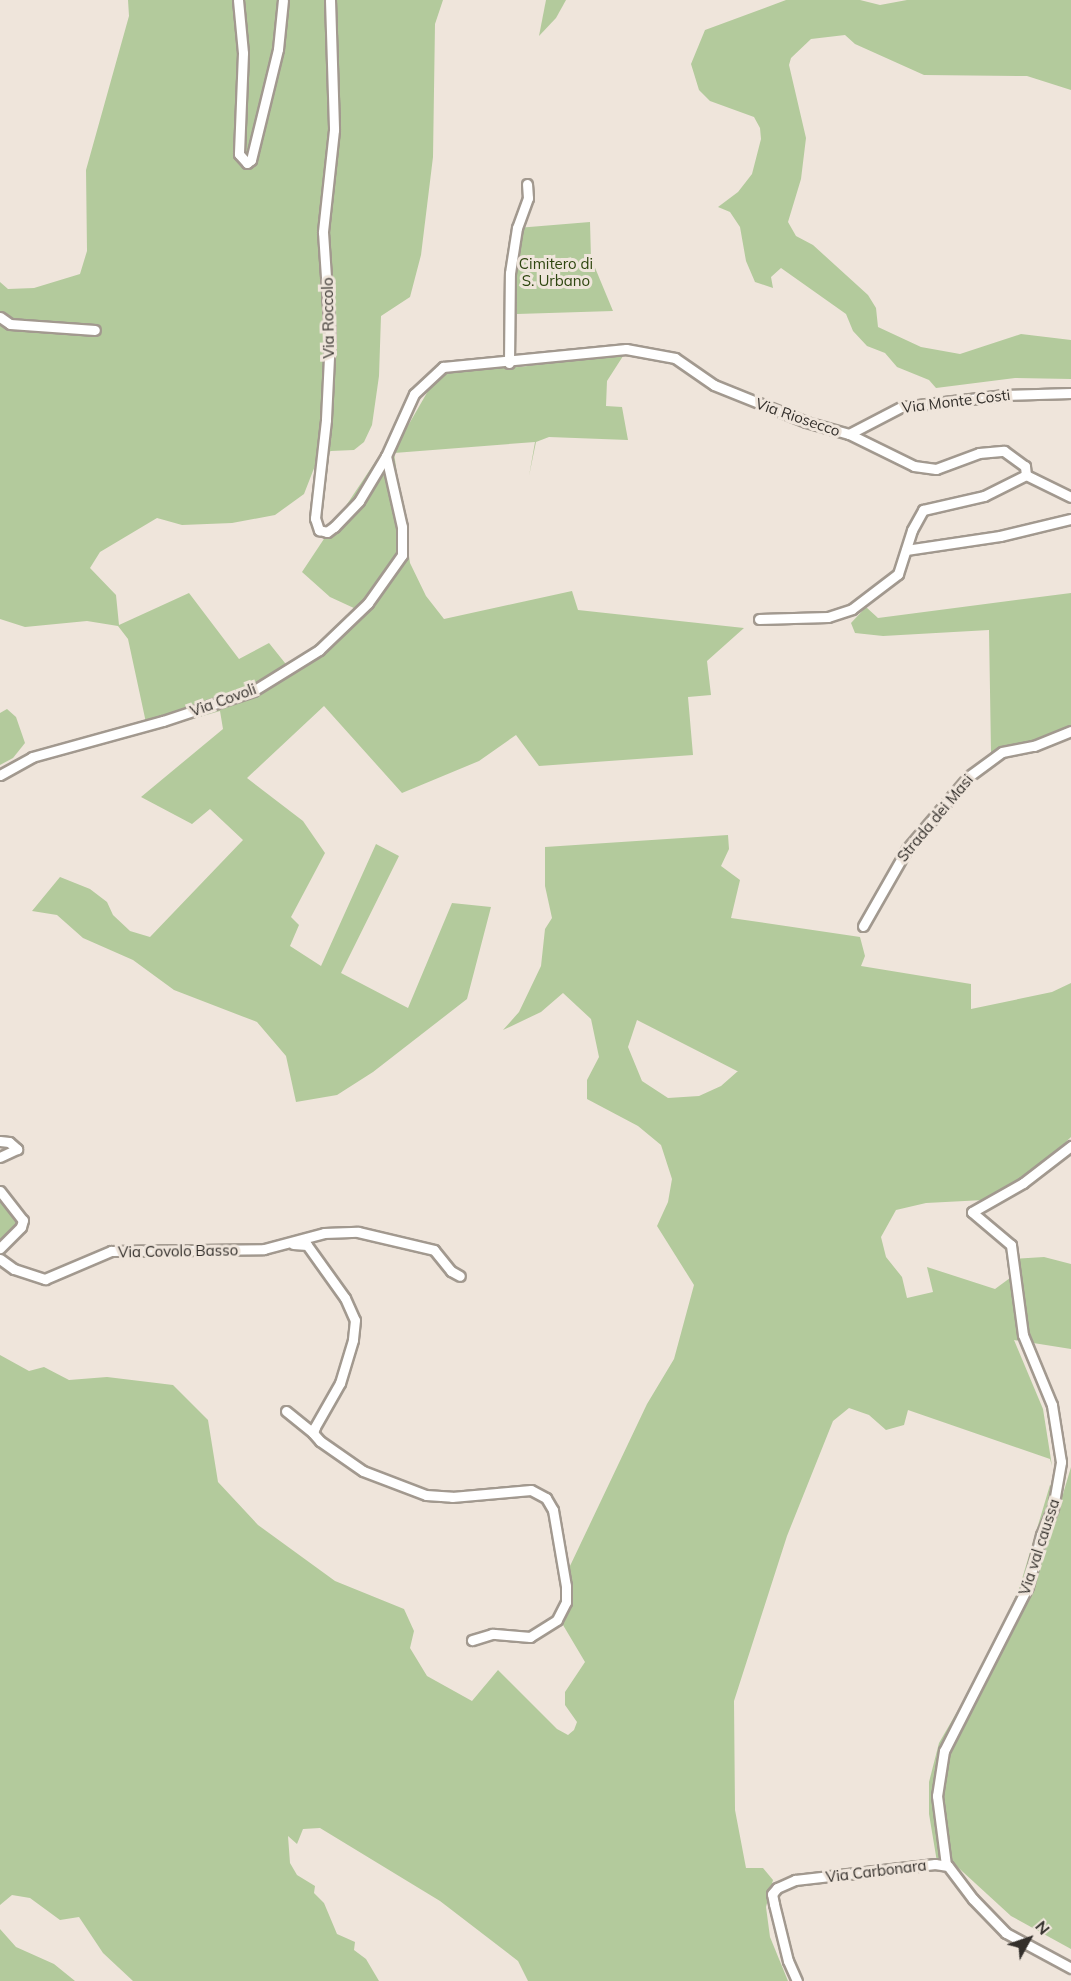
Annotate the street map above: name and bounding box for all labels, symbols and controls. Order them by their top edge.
park label: Cimitero di S. Urbano [519,254,593,289]
street label: Via Roccolo [318,277,338,359]
street label: Via Monte Costi [901,385,1011,417]
street label: Via Riosecco [753,394,843,440]
street label: Via Covoli [188,680,258,720]
street label: Strada dei Masi [893,771,977,865]
street label: Via Covolo Basso [118,1241,238,1261]
street label: Via val caussa [1015,1497,1063,1597]
street label: Via Carbonara [825,1856,927,1886]
north arrow [999,1909,1059,1969]
text: N [1031,1916,1054,1938]

